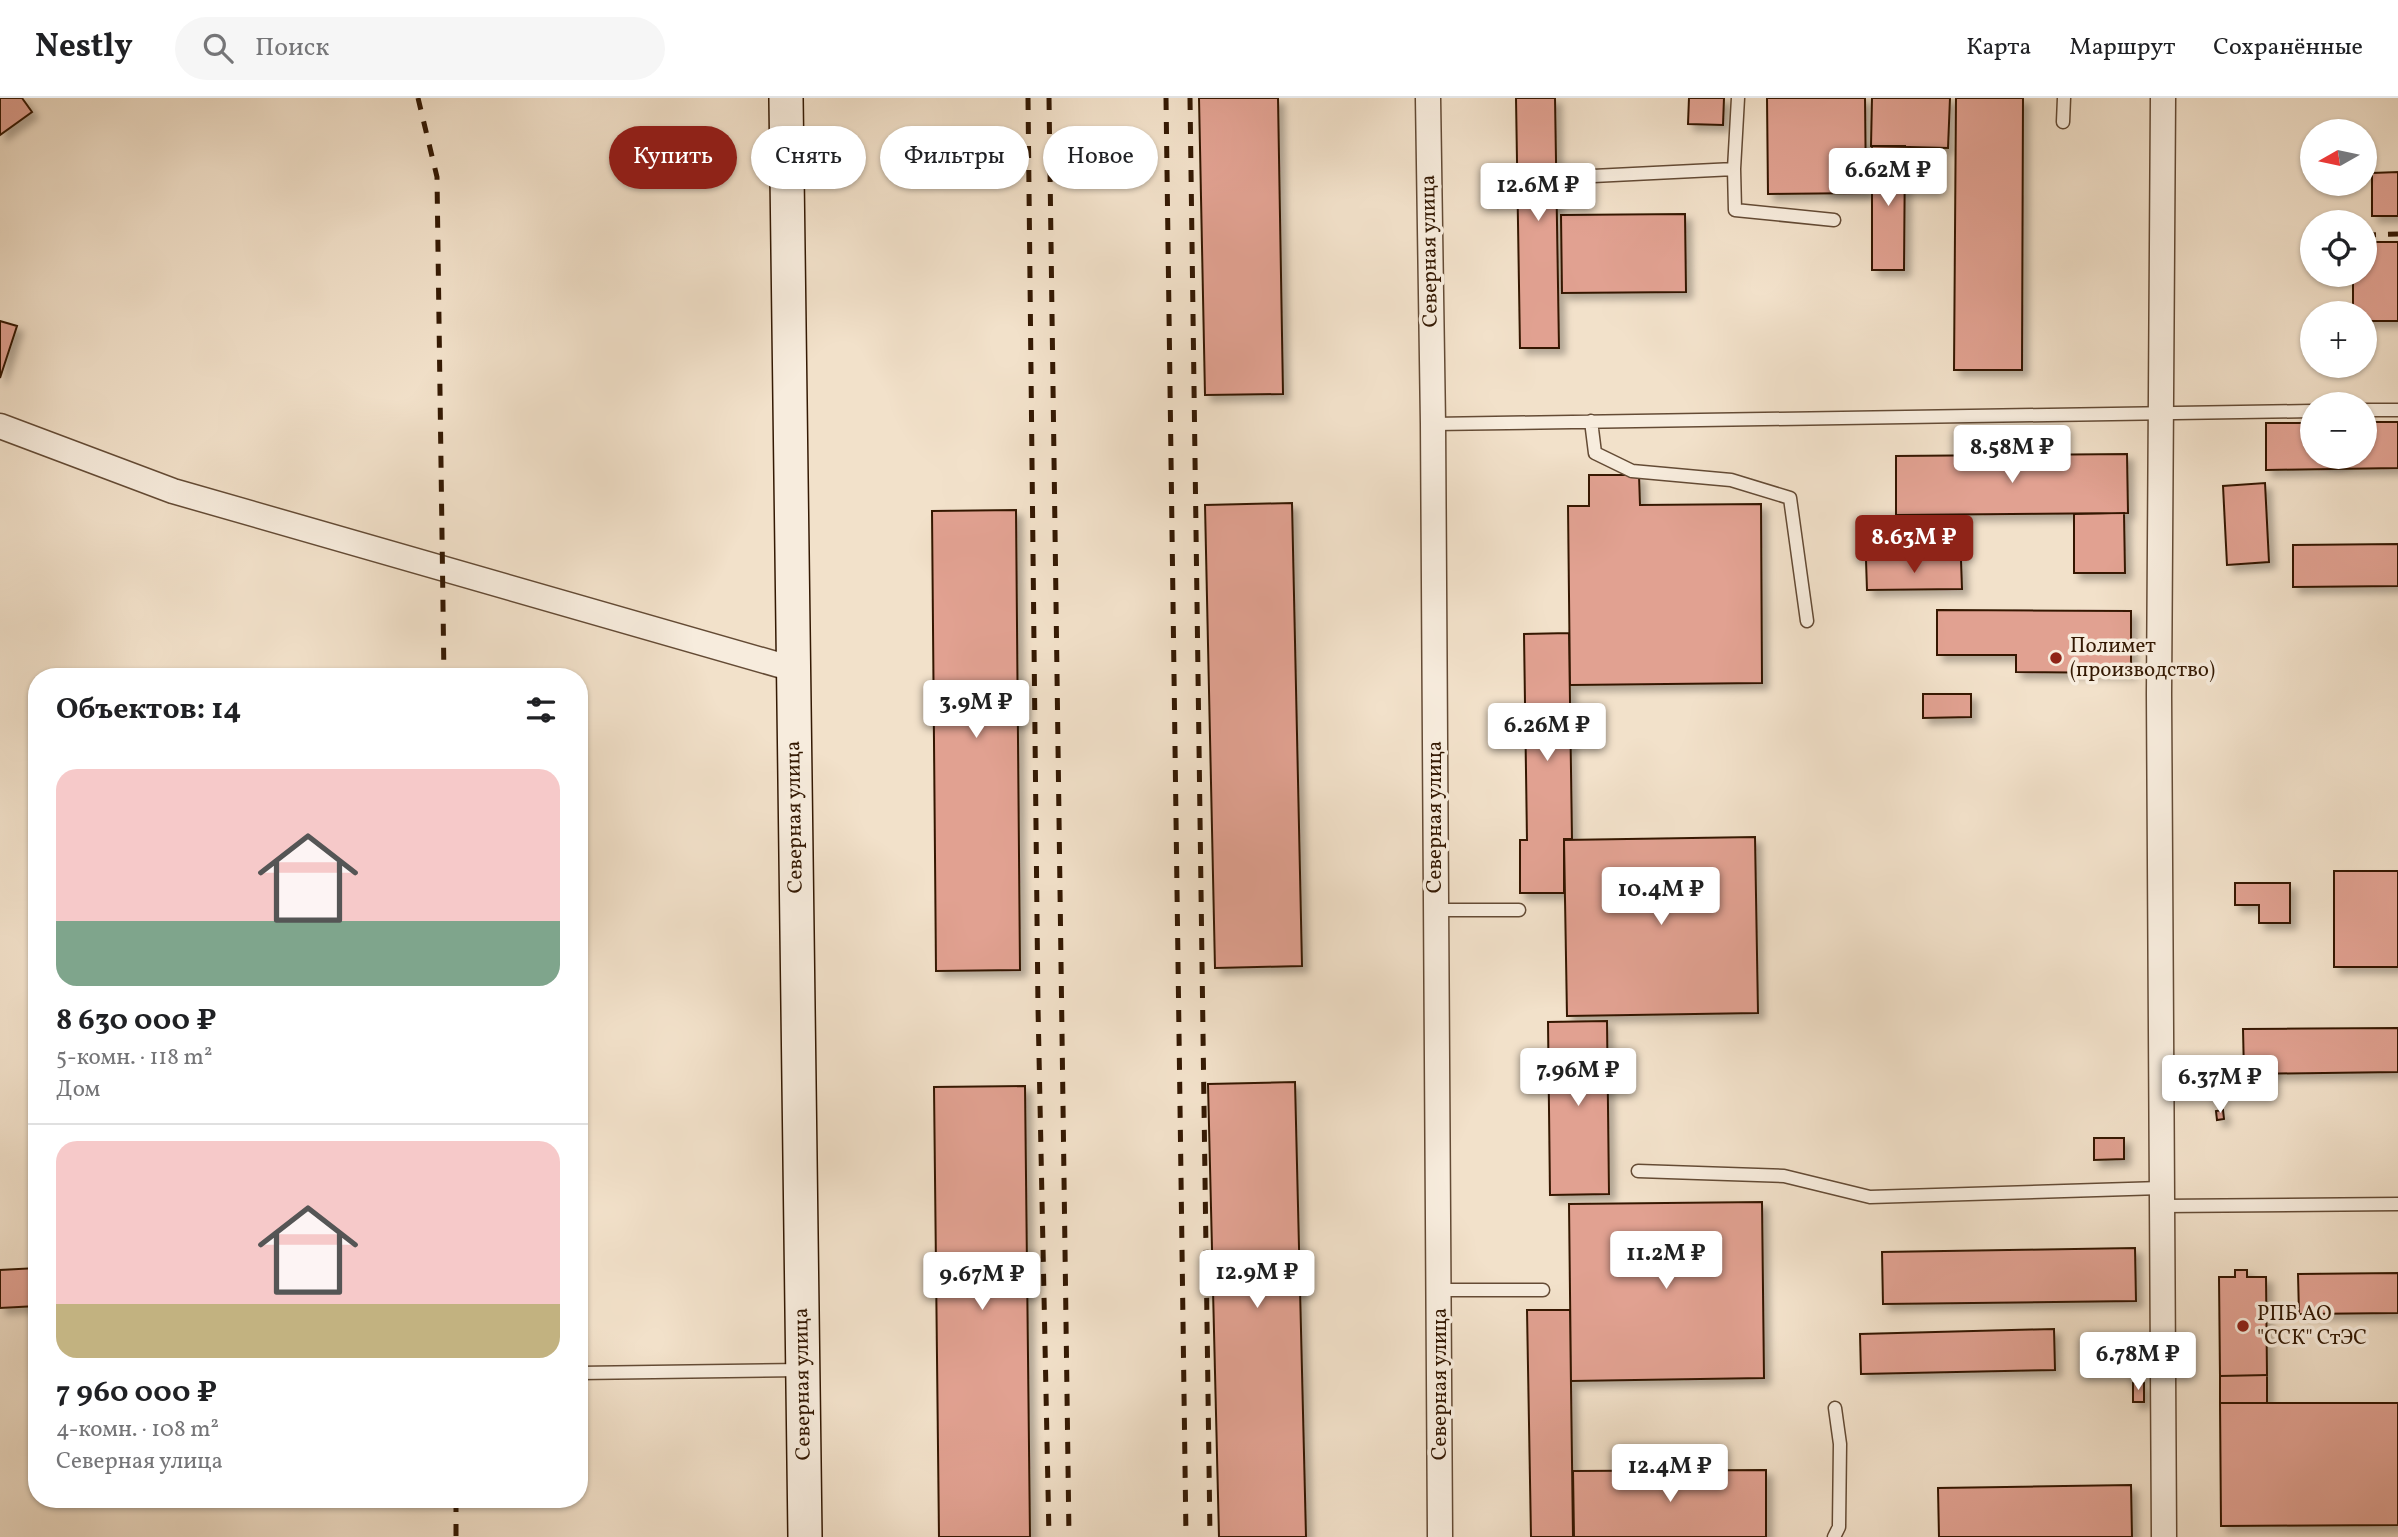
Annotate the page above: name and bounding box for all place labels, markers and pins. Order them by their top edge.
pin: 6.62M ₽ [1823,148,1953,208]
pin: 12.6M ₽ [1473,164,1603,223]
pin: 8.58M ₽ [1947,426,2077,485]
pin: 8.63M ₽ [1849,516,1979,575]
place label: Полимет (производство) [2070,632,2215,685]
marker: Полимет (производство) [2048,650,2064,666]
pin: 3.9M ₽ [919,680,1033,740]
pin: 6.26M ₽ [1482,704,1612,763]
pin: 10.4M ₽ [1596,868,1726,927]
pin: 7.96M ₽ [1513,1048,1643,1108]
pin: 6.37M ₽ [2155,1056,2285,1115]
pin: 11.2M ₽ [1601,1232,1731,1291]
pin: 12.9M ₽ [1192,1250,1322,1310]
pin: 9.67M ₽ [917,1252,1047,1312]
place label: РПБ АО "ССК" СтЭС [2257,1300,2367,1353]
marker: РПБ АО "ССК" СтЭС [2235,1318,2251,1334]
pin: 6.78M ₽ [2073,1332,2203,1392]
pin: 12.4M ₽ [1605,1444,1735,1504]

